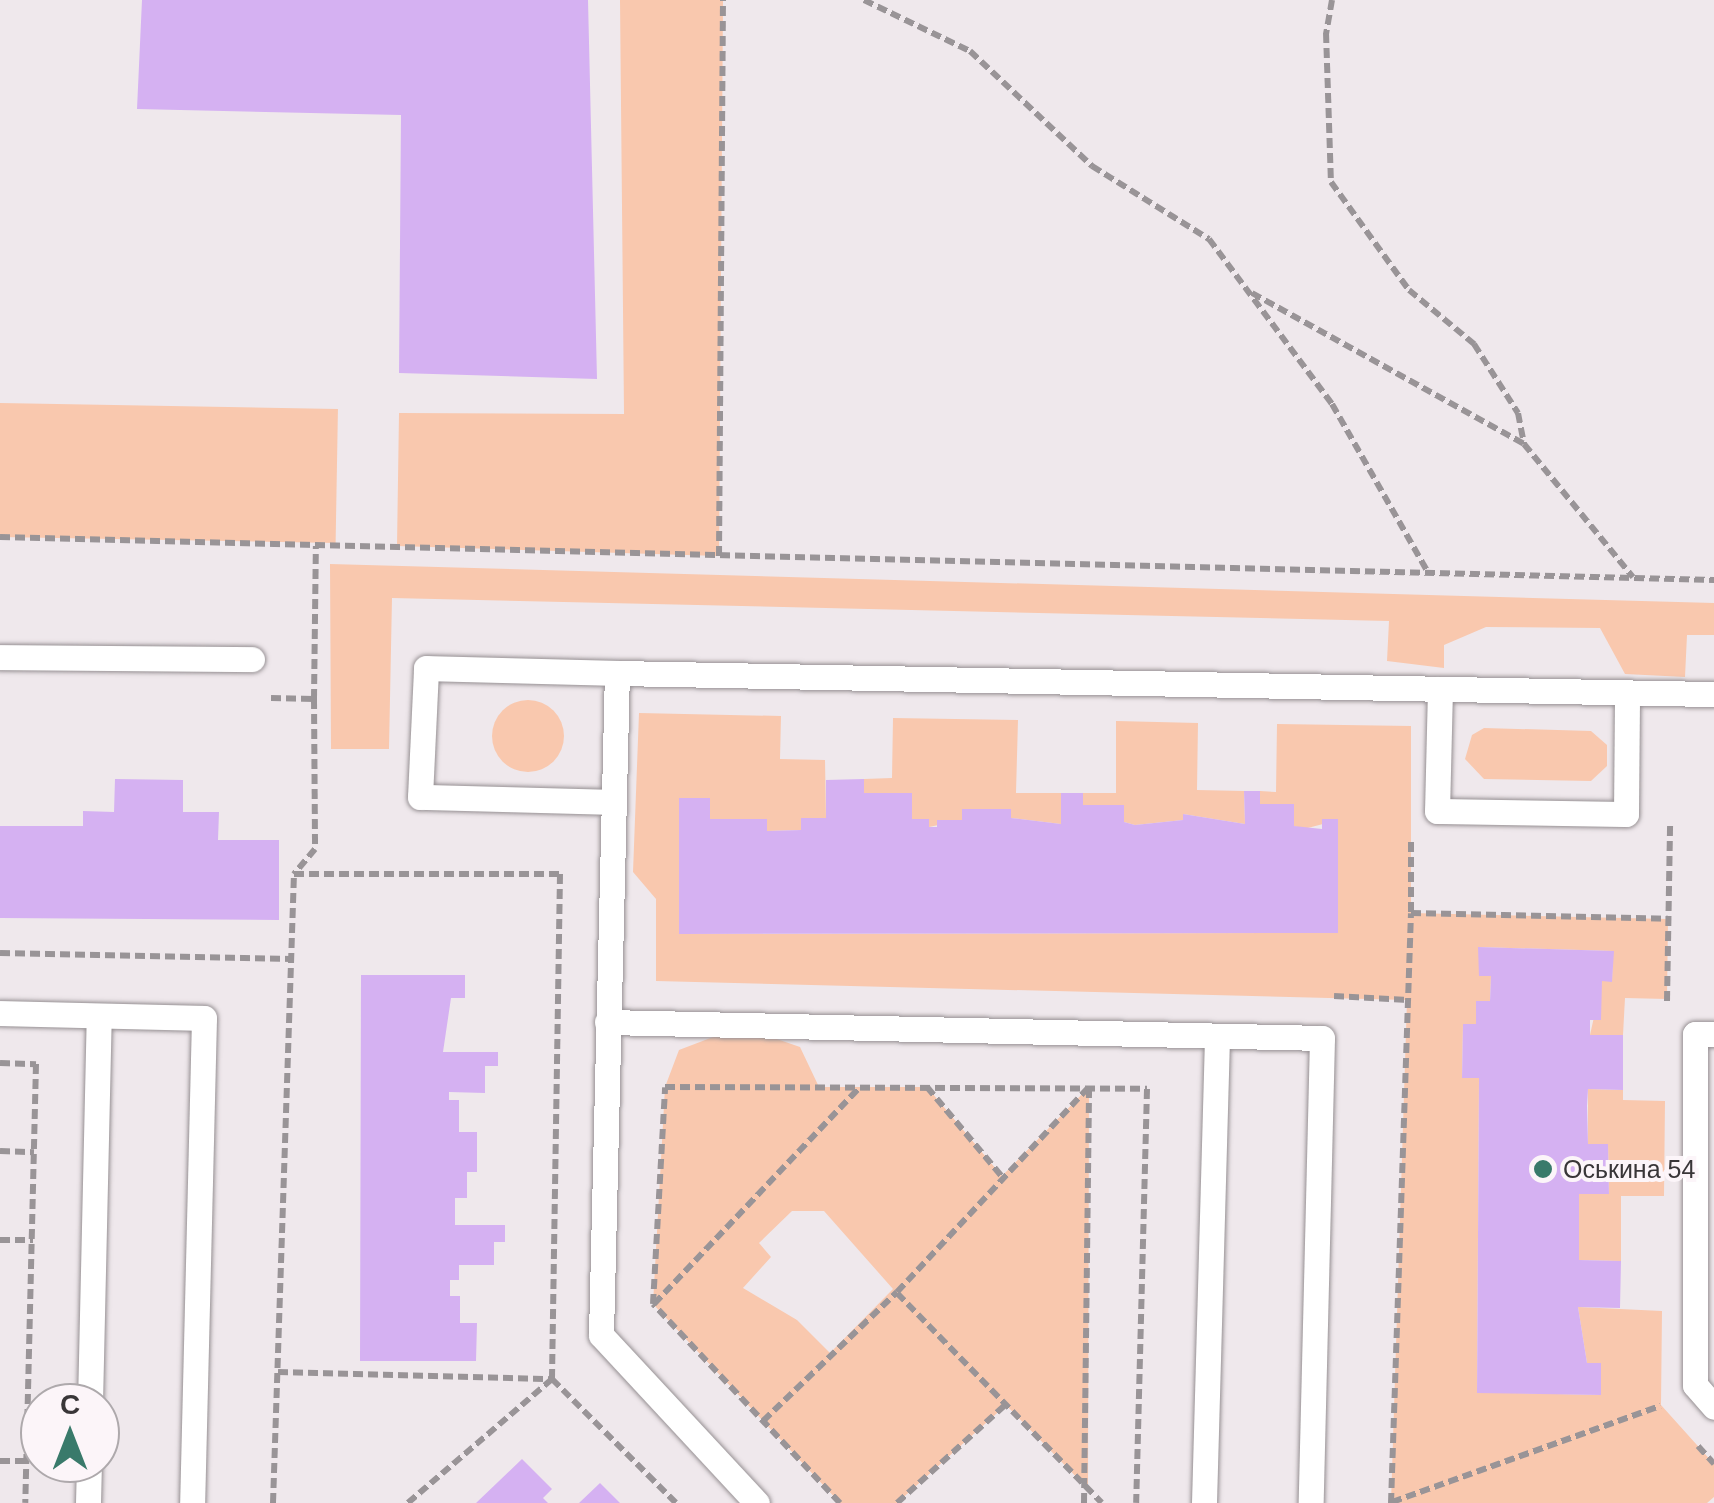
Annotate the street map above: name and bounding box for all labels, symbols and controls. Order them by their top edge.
place label: Оськина 54 [1563,1154,1695,1184]
marker: Оськина 54 [1532,1158,1554,1180]
north arrow [20,1383,120,1483]
text: С [60,1389,80,1420]

